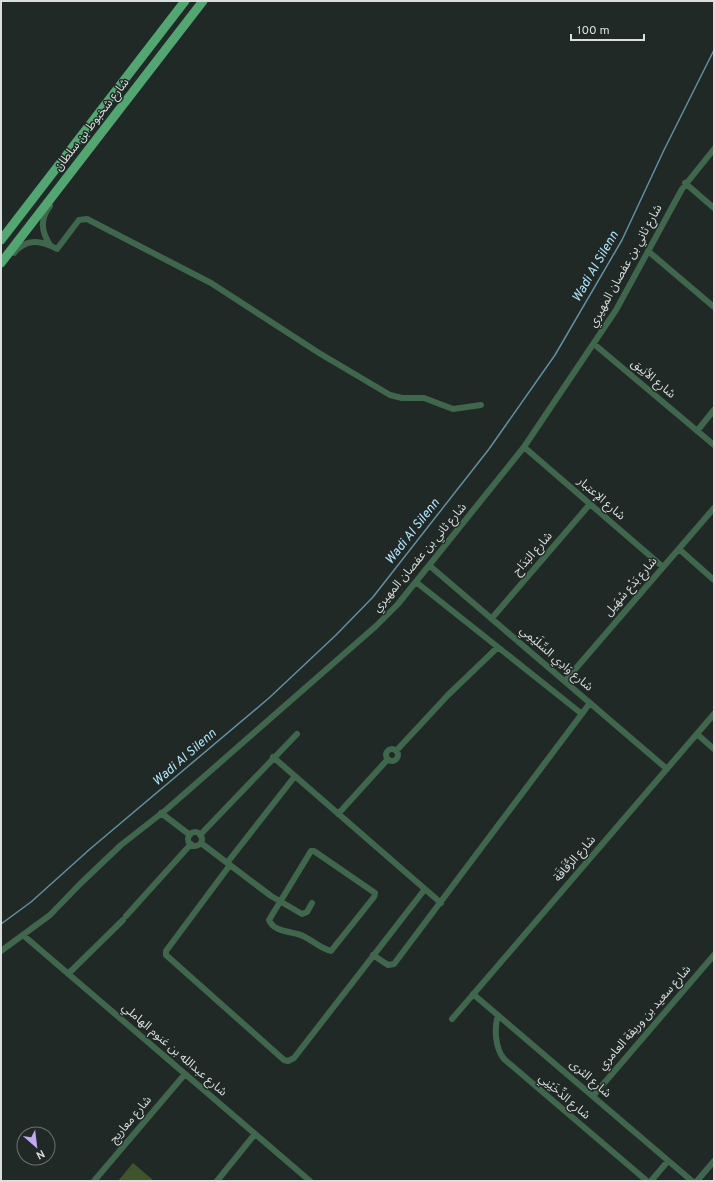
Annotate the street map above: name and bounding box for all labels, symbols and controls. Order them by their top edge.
scale bar [571,16,644,42]
text: 100 m [577,23,610,39]
street label: شارع شخبوط بن سلطان [51,75,133,175]
street label: شارع ثاني بن عفصان المهيري [585,202,667,331]
water label: Wadi Al Silenn [569,229,623,305]
street label: شارع الأنِيق [627,356,679,402]
street label: شارع الإعتبار [573,473,628,524]
water label: Wadi Al Silenn [382,496,444,568]
street label: شارع ثاني بن عفصان المهيري [369,500,471,617]
street label: شارع البَدَاح [510,529,556,579]
street label: شارع بَدْع سْهَيل [601,554,661,620]
street label: شارع وَادِي السِّلَيْمِي [515,622,597,696]
water label: Wadi Al Silenn [150,726,220,790]
street label: شارع الرُّفَاقَة [550,832,600,886]
street label: شارع سعيد بن وريقة العامري [595,962,696,1074]
street label: شارع عبدالله بن غنوم الهاملي [117,1000,230,1101]
street label: شارع الثرى [566,1056,614,1102]
street label: شارع الدِّخَيْنِي [534,1070,594,1124]
street label: شارع معاريج [106,1093,156,1147]
north arrow [16,1126,56,1166]
text: N [33,1146,47,1162]

